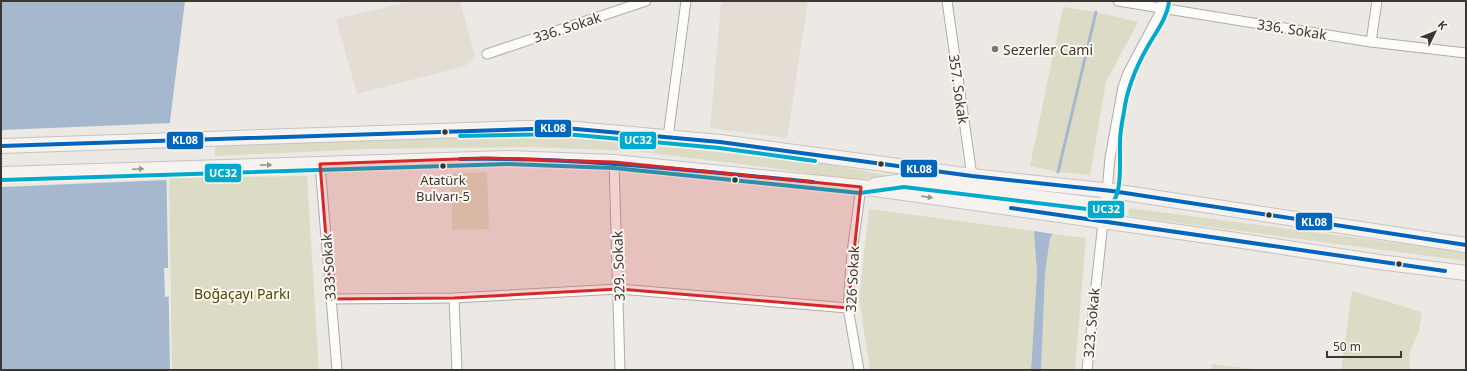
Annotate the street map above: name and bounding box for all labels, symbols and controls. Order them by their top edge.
street label: 336. Sokak [531,7,604,47]
north arrow [1415,12,1455,52]
street label: 336. Sokak [1256,14,1329,44]
text: K [1435,17,1451,33]
place label: Sezerler Cami [1003,40,1093,59]
marker: Sezerler Cami [990,44,1000,54]
street label: 357. Sokak [945,53,973,126]
line badge: KL08 [534,119,572,138]
text: KL08 [540,120,566,135]
unlabelled marker [440,127,450,137]
line badge: KL08 [166,131,204,150]
line badge: UC32 [619,131,657,150]
text: KL08 [172,132,198,147]
text: UC32 [624,132,652,147]
unlabelled marker [876,159,886,169]
line badge: KL08 [900,159,938,178]
marker: Atatürk Bulvarı-5 [438,161,448,171]
text: KL08 [906,161,932,176]
one-way arrow [260,162,273,168]
line badge: UC32 [204,163,242,183]
text: UC32 [209,165,237,180]
one-way arrow [132,166,145,172]
place label: Atatürk Bulvarı-5 [416,171,470,205]
unlabelled marker [730,175,740,185]
one-way arrow [921,194,933,200]
line badge: UC32 [1087,200,1125,219]
text: UC32 [1092,201,1120,216]
unlabelled marker [1264,210,1274,220]
line badge: KL08 [1295,212,1333,231]
text: KL08 [1301,214,1327,229]
street label: 329. Sokak [607,230,629,302]
street label: 333 Sokak [316,233,340,301]
street label: 326 Sokak [841,245,863,313]
unlabelled marker [1394,259,1404,269]
park label: Boğaçayı Parkı [194,284,290,303]
street label: 323. Sokak [1078,287,1104,359]
scale bar [1327,333,1401,359]
text: 50 m [1333,338,1361,355]

